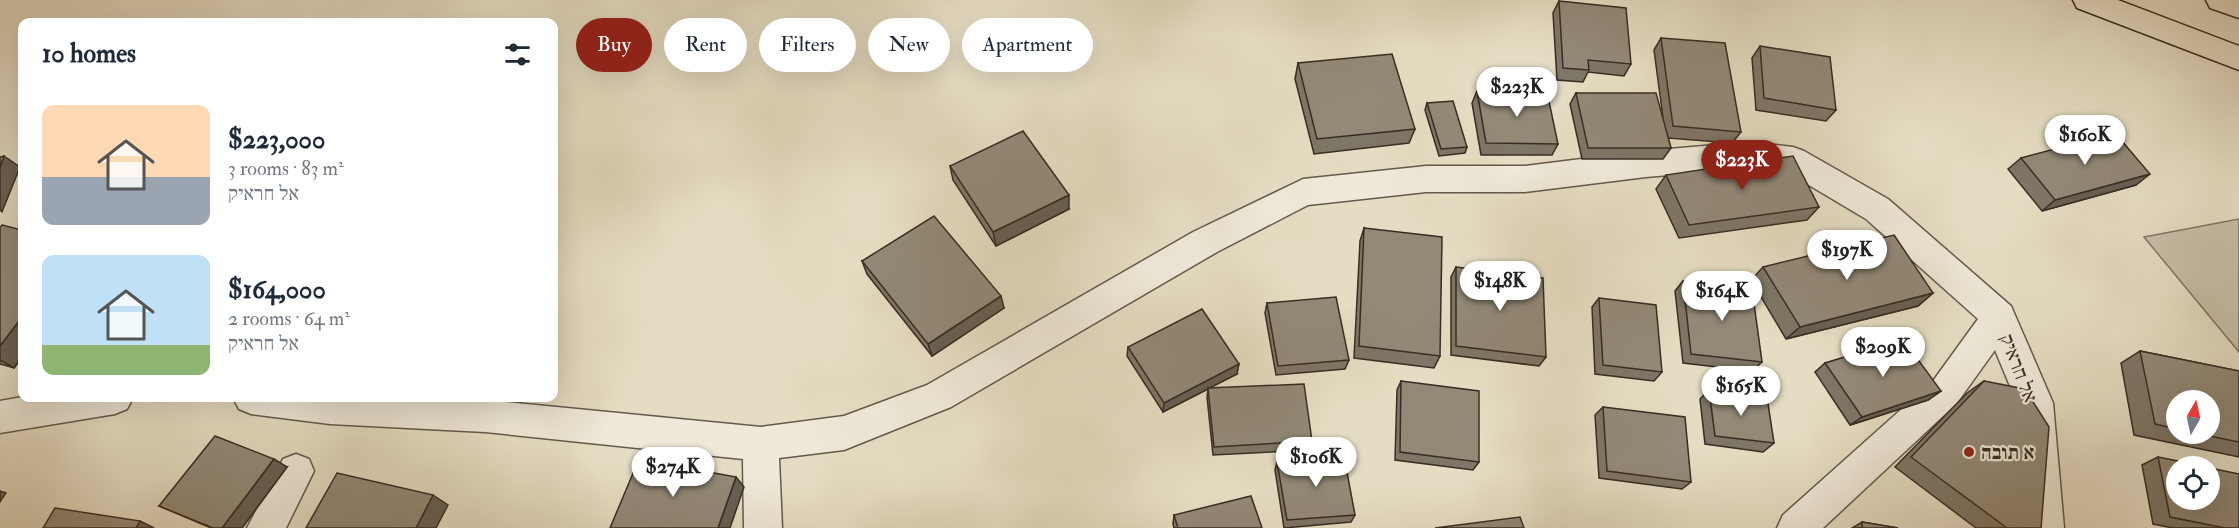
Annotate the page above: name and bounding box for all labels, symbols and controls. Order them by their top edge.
chip: Buy [576,18,652,72]
chip: Rent [664,18,747,72]
chip: Filters [759,18,856,72]
chip: New [868,18,950,72]
chip: Apartment [962,18,1093,72]
text: 10 homes [42,38,136,70]
icon: filters [501,38,534,71]
pin: $223K [1475,67,1559,118]
text: $223K [1490,74,1544,99]
pin: $160K [2043,115,2127,166]
text: $160K [2059,122,2111,147]
text: $223,000 [228,124,325,156]
icon: home [90,129,162,201]
pin: $223K [1700,140,1784,191]
text: $223K [1715,147,1769,172]
text: 3 rooms · 83 m² [228,156,344,181]
text: אל חראיק [228,181,299,206]
pin: $197K [1805,230,1889,281]
text: $197K [1821,237,1873,262]
pin: $148K [1458,261,1542,312]
text: $148K [1474,268,1526,293]
pin: $164K [1680,271,1764,322]
text: $164,000 [228,274,326,306]
text: $164K [1695,278,1749,303]
icon: home [90,279,162,351]
text: 2 rooms · 64 m² [228,306,350,331]
pin: $209K [1841,327,1925,378]
text: אל חראיק [228,331,299,356]
street label: אל חראיק [1994,331,2043,406]
text: $209K [1855,334,1911,359]
pin: $165K [1699,366,1783,417]
text: $165K [1715,373,1767,398]
north arrow [2166,390,2220,444]
map controls [2166,390,2220,510]
pin: $106K [1274,437,1358,488]
place label: א תובה [1981,440,2034,465]
text: $106K [1290,444,1342,469]
marker: א תובה [1962,445,1976,459]
pin: $274K [631,447,715,498]
text: $274K [646,454,700,479]
button: locate [2166,456,2220,510]

